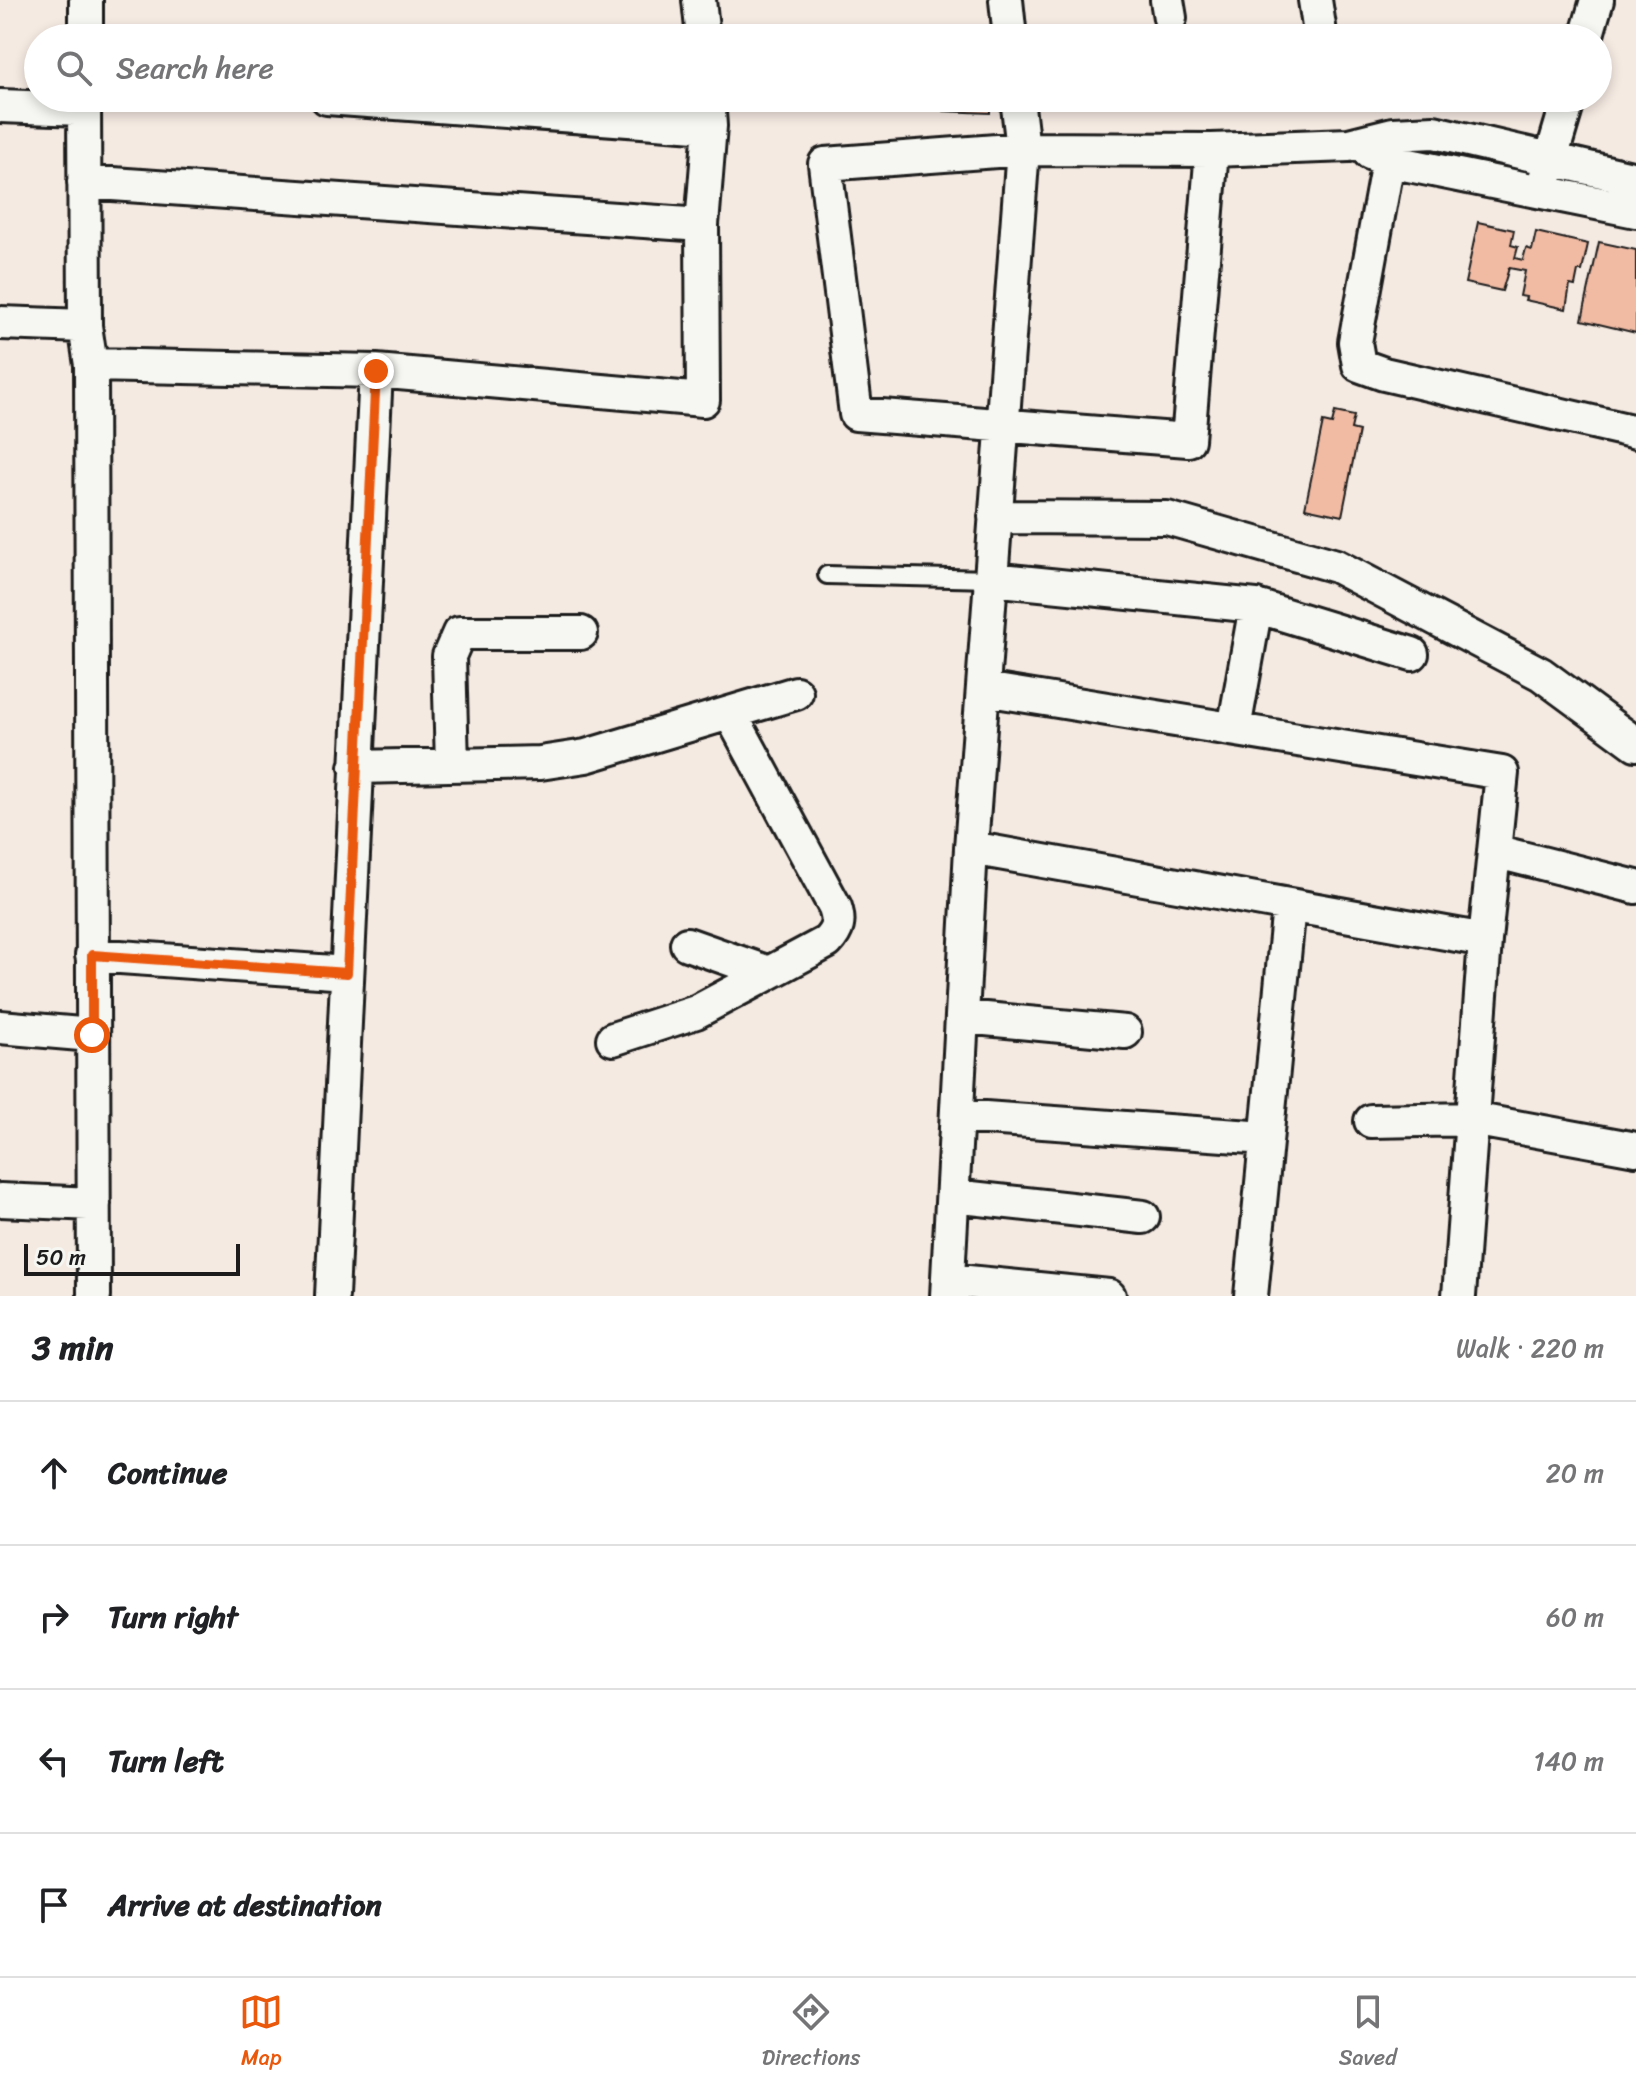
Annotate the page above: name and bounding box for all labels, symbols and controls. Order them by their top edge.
search box [24,24,1612,112]
text: Search here [116,41,274,95]
icon: search [52,46,96,90]
route end [358,353,394,389]
route start [74,1017,110,1053]
text: 50 m [36,1238,86,1277]
scale bar [24,1240,240,1276]
text: 3 min [32,1318,113,1378]
text: Walk · 220 m [1456,1325,1604,1371]
text: Continue [108,1446,227,1500]
text: 20 m [1546,1450,1604,1496]
icon: ahead [32,1451,76,1495]
text: Turn right [108,1590,238,1644]
text: 60 m [1546,1594,1604,1640]
icon: right [32,1595,76,1639]
text: Turn left [108,1734,224,1788]
text: 140 m [1533,1738,1604,1784]
icon: left [32,1739,76,1783]
text: Arrive at destination [108,1878,382,1932]
icon: arrive [32,1883,76,1927]
tab: Map [239,1990,283,2077]
tab: Directions [762,1990,860,2077]
tab: Saved [1339,1990,1397,2077]

